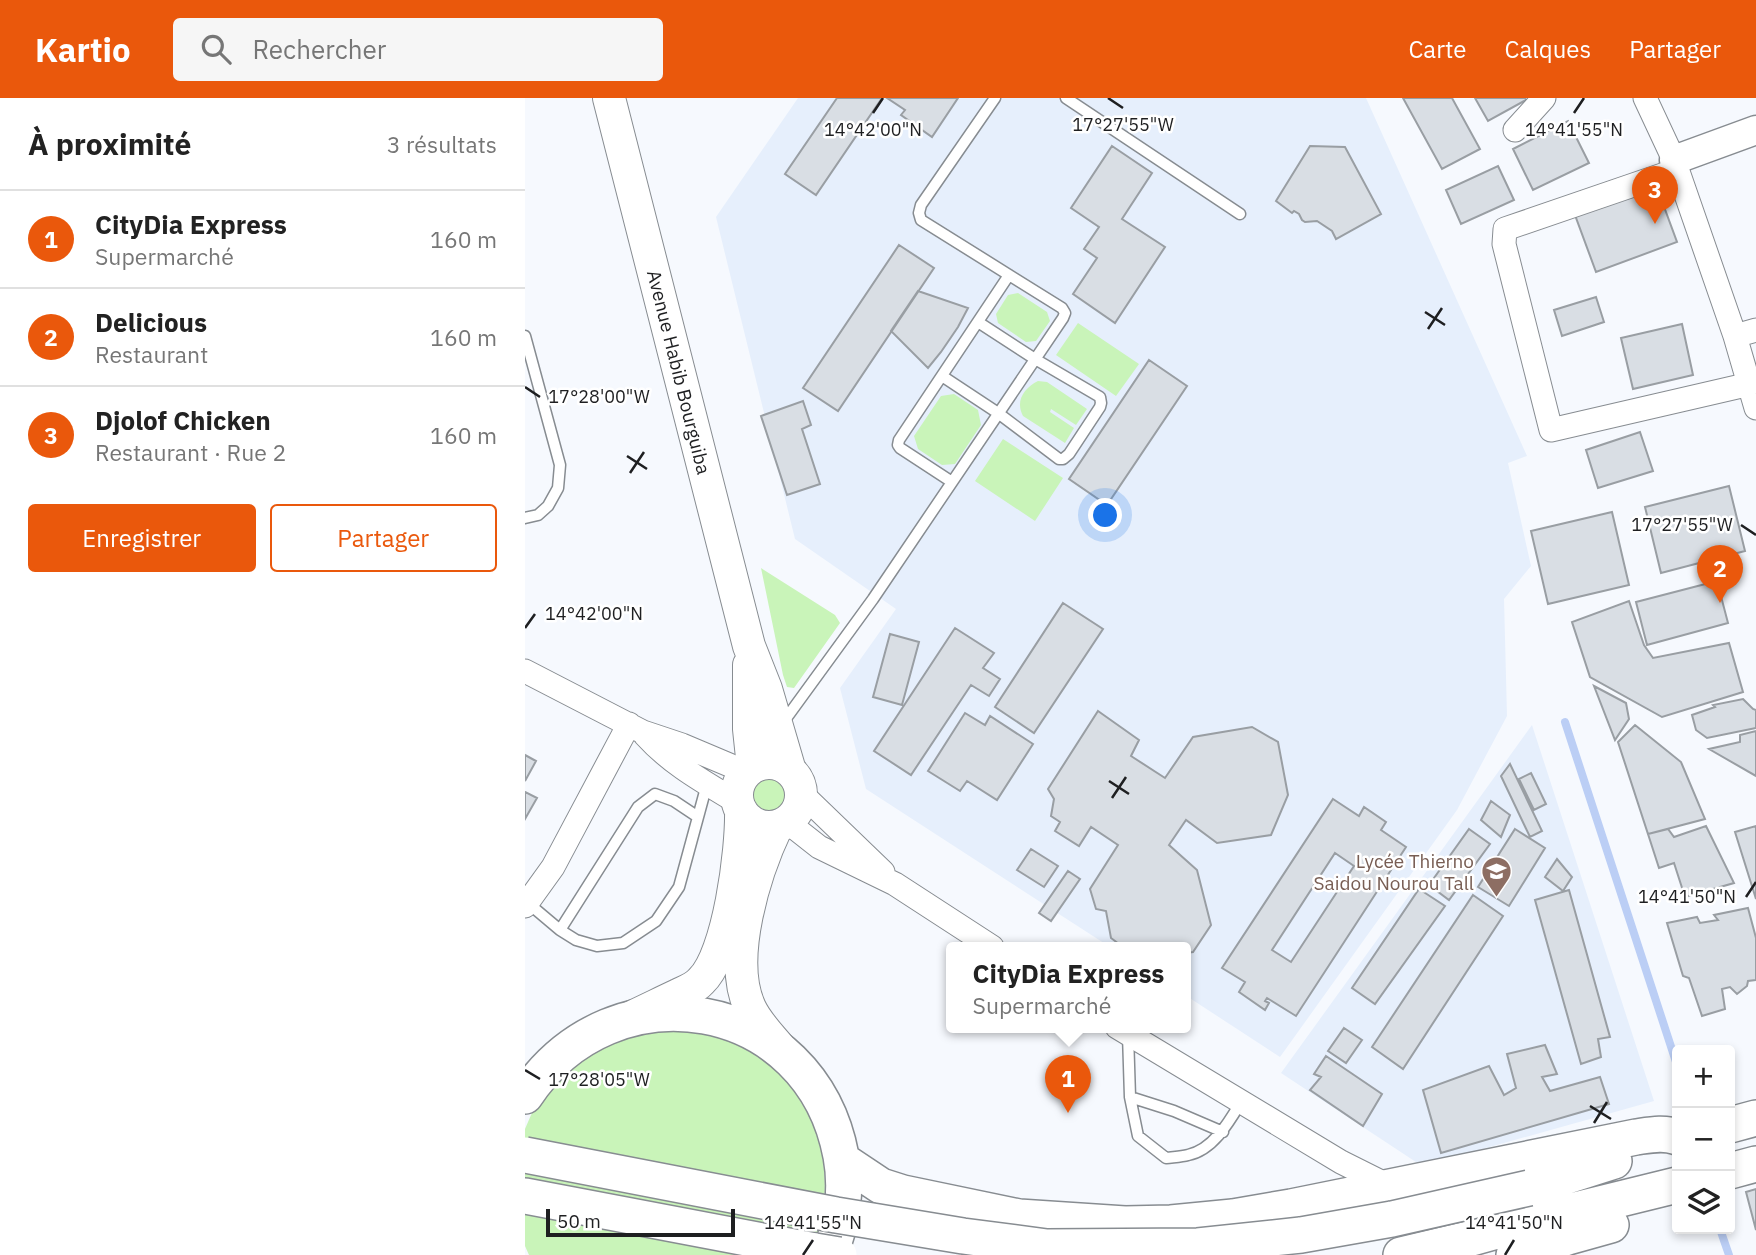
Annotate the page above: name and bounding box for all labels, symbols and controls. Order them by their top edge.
search box [173,18,663,81]
text: Kartio [35,28,131,71]
icon: search [197,30,235,68]
text: Rechercher [253,32,386,66]
text: Carte [1408,33,1467,65]
text: Calques [1505,33,1591,65]
text: Partager [1629,33,1721,65]
text: 17°27'55"W [1072,113,1174,136]
text: 14°42'00"N [824,118,922,141]
text: 14°41'55"N [1525,118,1623,141]
text: À proximité [28,124,191,163]
text: 3 résultats [387,129,497,159]
pin: 3 [1632,166,1678,224]
text: CityDia Express [95,207,287,241]
text: 1 [44,224,58,254]
text: 160 m [430,224,497,254]
text: Supermarché [95,241,234,271]
street label: Avenue Habib Bourguiba [642,267,716,477]
text: Delicious [95,305,207,339]
text: 2 [44,322,58,352]
text: 160 m [430,322,497,352]
text: Restaurant [95,339,208,369]
text: 17°28'00"W [548,385,650,408]
text: Djolof Chicken [95,403,271,437]
text: 3 [44,420,58,450]
text: 160 m [430,420,497,450]
text: Restaurant · Rue 2 [95,437,286,467]
your location [1088,498,1122,532]
button: Enregistrer [28,504,256,572]
button: Partager [270,504,497,572]
text: 17°27'55"W [1631,513,1733,536]
pin: 2 [1697,545,1743,603]
text: 14°42'00"N [545,602,643,625]
place label: Lycée Thierno Saidou Nourou Tall [1314,849,1474,895]
school or university icon: Lycée Thierno Saidou Nourou Tall [1480,855,1514,899]
text: 14°41'50"N [1638,885,1736,908]
popup [946,942,1191,1033]
text: CityDia Express [973,956,1164,990]
text: Supermarché [973,990,1111,1020]
map controls [1672,1045,1735,1234]
button: + [1672,1045,1735,1108]
pin: 1 [1045,1055,1091,1113]
text: 17°28'05"W [548,1068,650,1091]
button: − [1672,1108,1735,1171]
button: layers [1672,1171,1735,1234]
scale bar [546,1206,735,1238]
text: 50 m [557,1209,601,1233]
text: 14°41'55"N [764,1211,862,1234]
text: 14°41'50"N [1465,1211,1563,1234]

